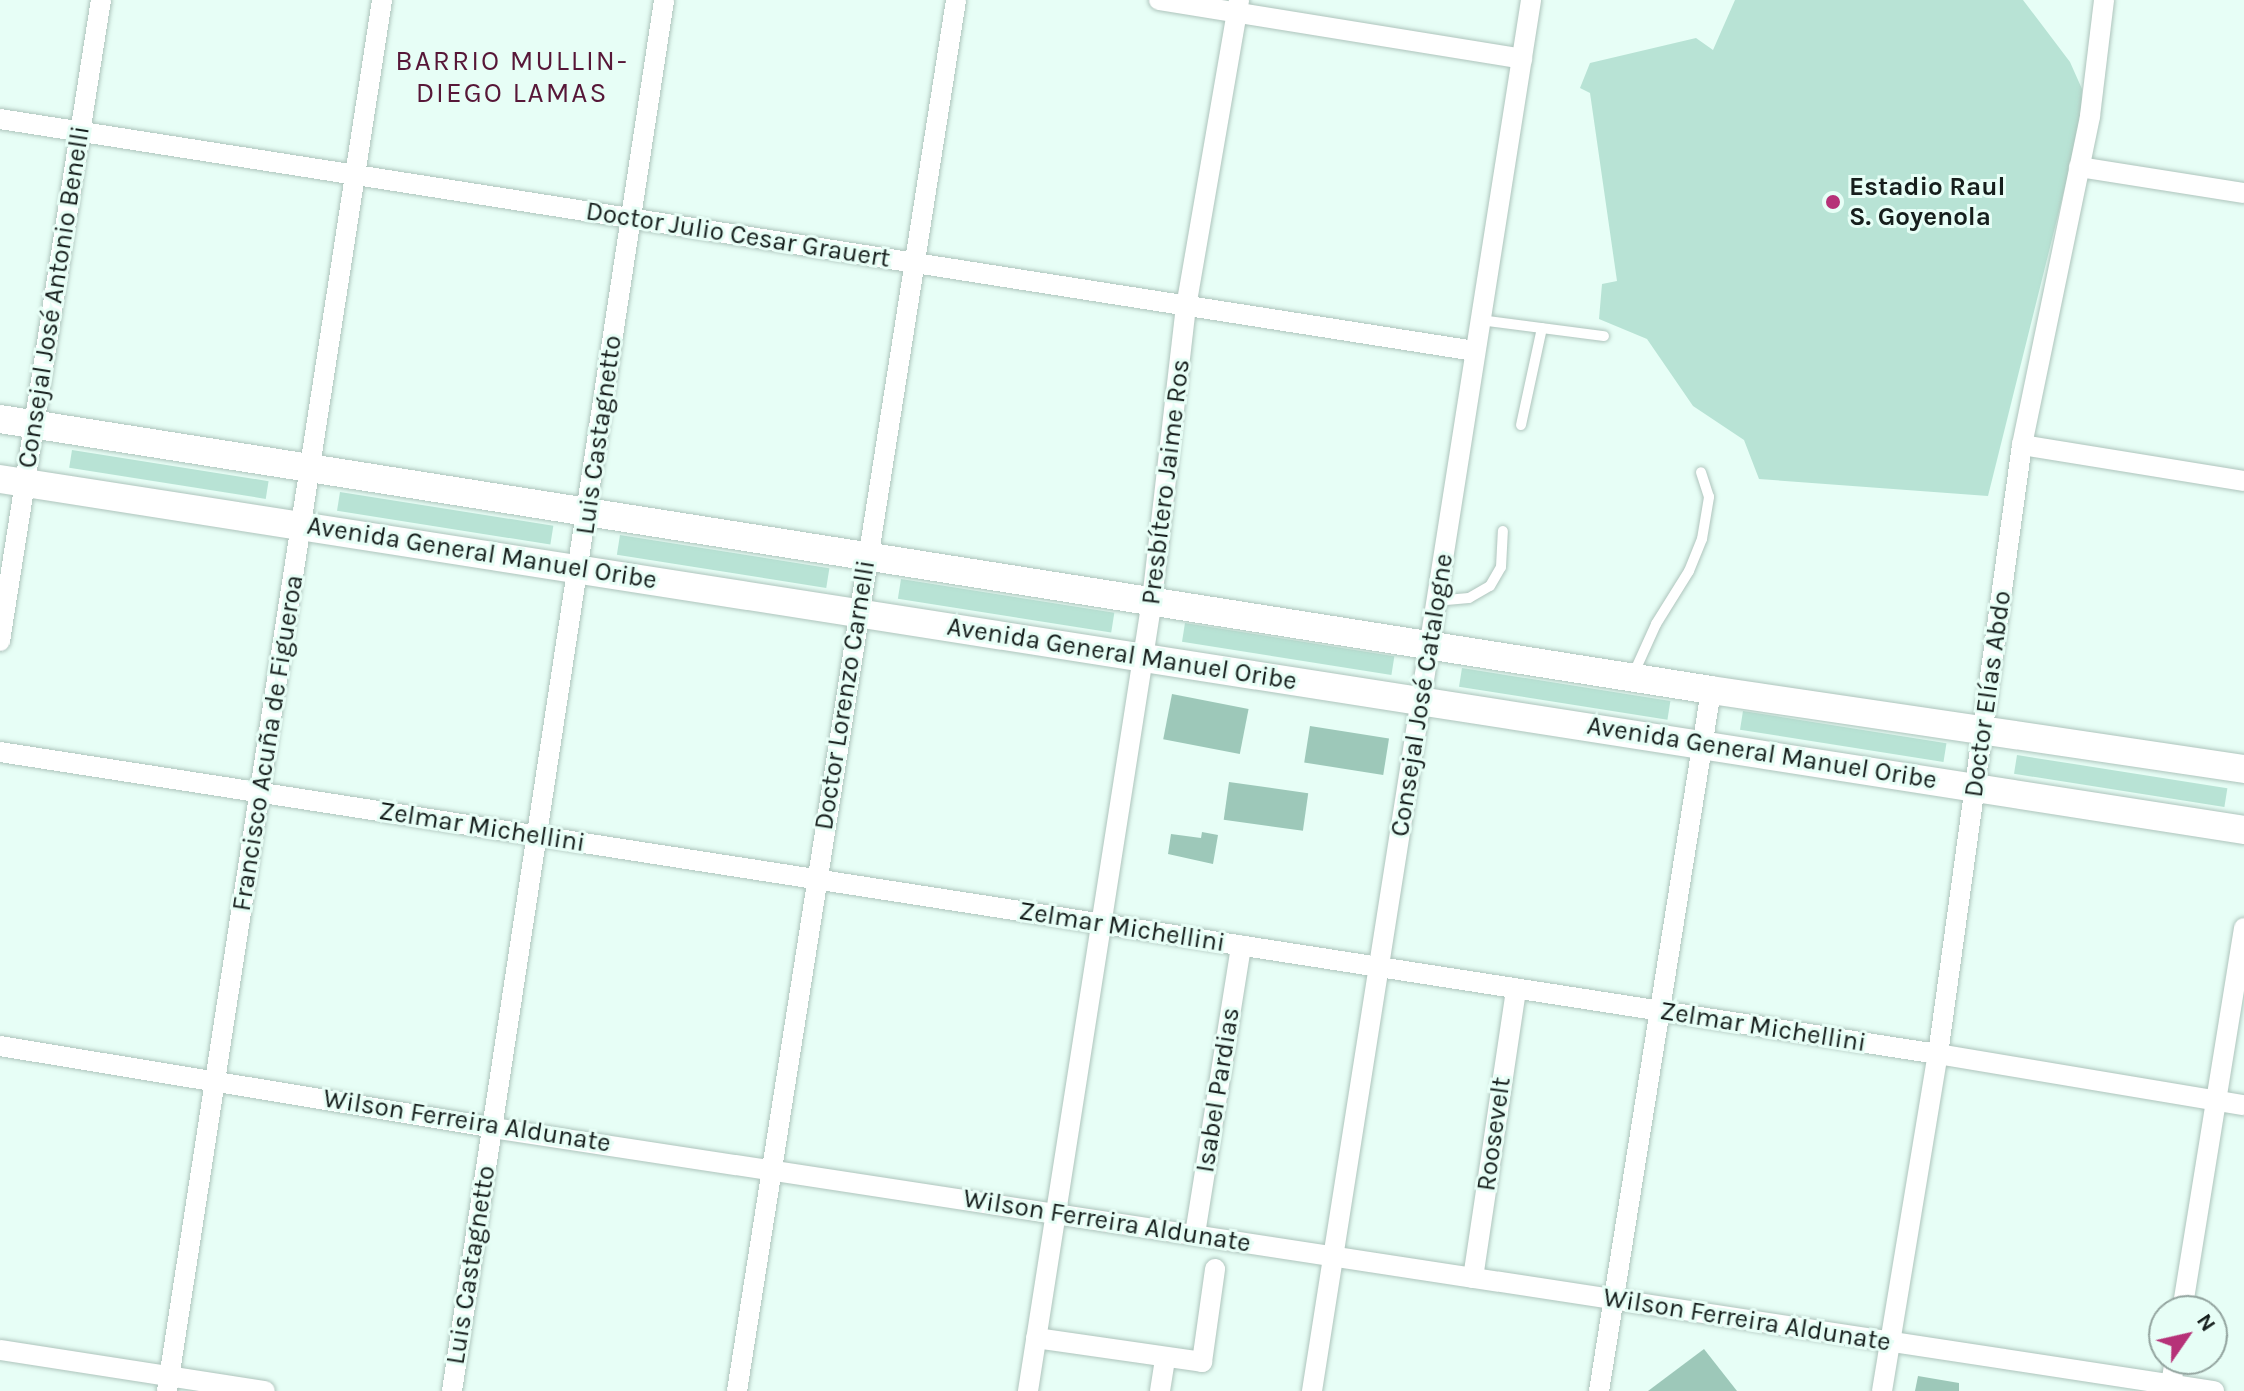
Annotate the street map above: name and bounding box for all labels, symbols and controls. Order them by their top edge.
district label: BARRIO MULLIN- DIEGO LAMAS [395,44,629,110]
street label: Consejal José Antonio Benelli [12,124,96,470]
place label: Estadio Raul S. Goyenola [1849,171,2005,232]
marker: Estadio Raul S. Goyenola [1824,193,1842,211]
street label: Doctor Julio Cesar Grauert [584,196,892,274]
street label: Luis Castagnetto [570,333,628,537]
street label: Presbítero Jaime Ros [1135,357,1197,607]
street label: Avenida General Manuel Oribe [305,510,659,596]
street label: Consejal José Catalogne [1384,551,1460,839]
street label: Doctor Lorenzo Carnelli [808,558,882,832]
street label: Francisco Acuña de Figueroa [226,573,310,913]
street label: Doctor Elías Abdo [1958,589,2018,799]
street label: Avenida General Manuel Oribe [945,611,1299,697]
street label: Avenida General Manuel Oribe [1585,710,1939,796]
street label: Zelmar Michellini [377,795,587,859]
street label: Zelmar Michellini [1017,895,1227,959]
street label: Zelmar Michellini [1658,995,1868,1059]
street label: Isabel Pardias [1190,1005,1246,1175]
street label: Roosevelt [1471,1075,1517,1193]
street label: Wilson Ferreira Aldunate [321,1083,613,1159]
street label: Luis Castagnetto [440,1163,502,1367]
street label: Wilson Ferreira Aldunate [961,1183,1253,1259]
street label: Wilson Ferreira Aldunate [1601,1282,1893,1358]
north arrow [2148,1295,2228,1375]
text: N [2191,1309,2221,1337]

